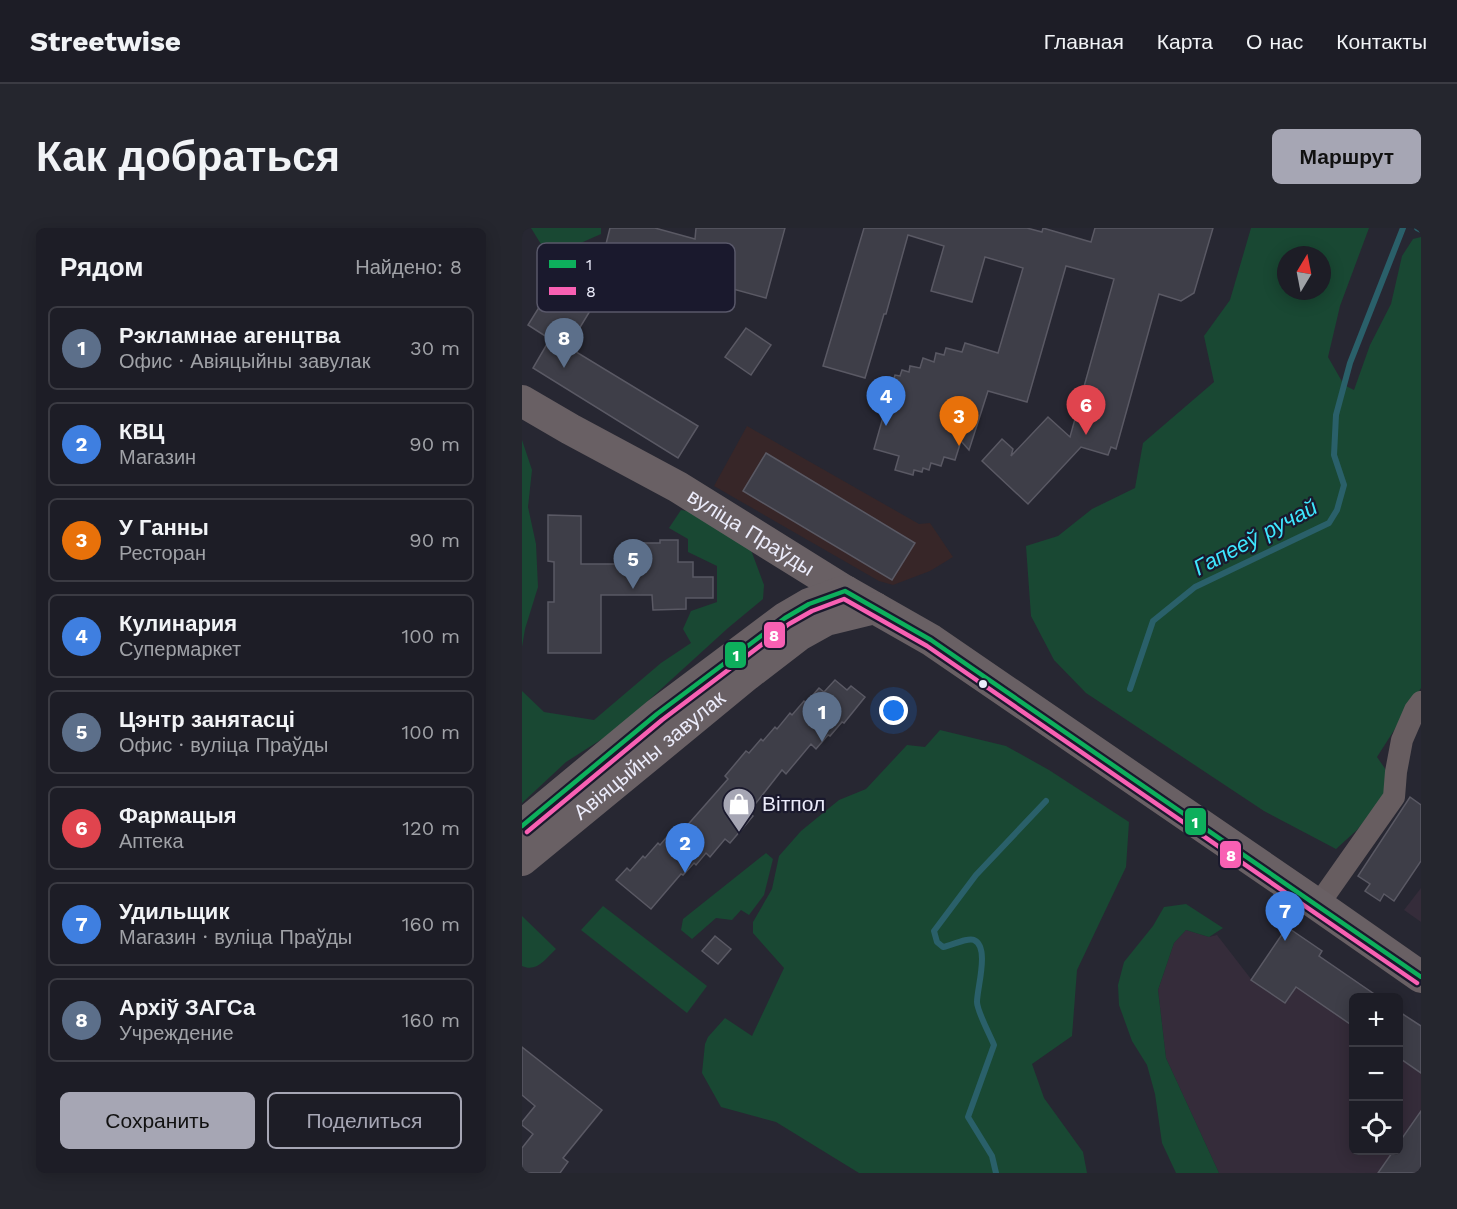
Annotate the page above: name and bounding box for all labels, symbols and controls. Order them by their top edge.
text: Streetwise [30,25,181,58]
text: Главная [1044,29,1124,54]
text: Карта [1157,29,1213,54]
text: О нас [1246,29,1303,54]
text: Контакты [1336,29,1427,54]
button: Маршрут [1272,129,1421,184]
text: Как добраться [36,132,340,181]
legend [537,243,735,312]
north arrow [1277,246,1331,300]
text: Рядом [60,252,143,282]
text: Найдено: 8 [355,255,462,279]
text: 1 [586,255,592,274]
text: 8 [586,282,596,301]
pin: 8 [544,318,584,368]
text: Рэкламнае агенцтва [119,323,340,348]
text: 1 [77,336,86,360]
text: 30 m [410,336,460,360]
text: Офис · Авіяцыйны завулак [119,349,370,373]
pin: 4 [866,376,906,426]
pin: 6 [1066,386,1106,435]
pin: 3 [940,396,978,446]
text: КВЦ [119,419,164,444]
text: 2 [76,432,87,456]
text: 90 m [409,432,460,456]
text: Магазин [119,445,196,469]
street label: вуліца Праўды [683,483,819,581]
water label: Гапееў ручай [1189,494,1321,581]
text: У Ганны [119,515,209,540]
text: 3 [76,528,87,552]
text: 90 m [409,528,460,552]
pin: 5 [614,540,652,589]
text: Ресторан [119,541,206,565]
text: Кулинария [119,611,237,636]
line badge: 8 [763,621,786,649]
text: 4 [75,624,88,648]
text: 100 m [401,624,460,648]
text: 8 [769,626,779,645]
text: Супермаркет [119,637,241,661]
line badge: 1 [724,641,747,669]
text: 1 [733,646,739,665]
unlabelled marker [977,678,989,690]
street label: Авіяцыйны завулак [568,685,731,825]
pin: 1 [802,692,842,742]
your location [879,696,908,725]
text: Цэнтр занятасці [119,707,295,732]
text: 5 [76,720,87,744]
text: 100 m [401,720,460,744]
text: Офис · вуліца Праўды [119,733,328,757]
shop icon: Вітпол [721,786,757,833]
place label: Вітпол [762,791,825,816]
text: Фармацыя [119,803,237,828]
line badge: 1 [1184,807,1207,836]
text: 1 [1192,813,1198,832]
text: 6 [75,816,88,840]
text: 120 m [402,816,460,840]
pin: 2 [666,824,704,873]
text: Аптека [119,829,184,853]
line badge: 8 [1219,840,1242,869]
text: 8 [1226,846,1236,865]
pin: 7 [1266,892,1305,941]
text: Удильщик [119,899,229,924]
text: 7 [75,912,88,936]
text: 160 m [402,912,460,936]
text: Магазин · вуліца Праўды [119,925,352,949]
map controls [1349,993,1403,1155]
button: + [1349,993,1403,1047]
text: Архіў ЗАГСа [119,995,255,1020]
text: 8 [75,1008,88,1032]
text: 160 m [402,1008,460,1032]
text: Учреждение [119,1021,234,1045]
button: − [1349,1047,1403,1101]
button: Сохранить [60,1092,255,1149]
button: Поделиться [267,1092,462,1149]
button: locate [1349,1101,1403,1155]

